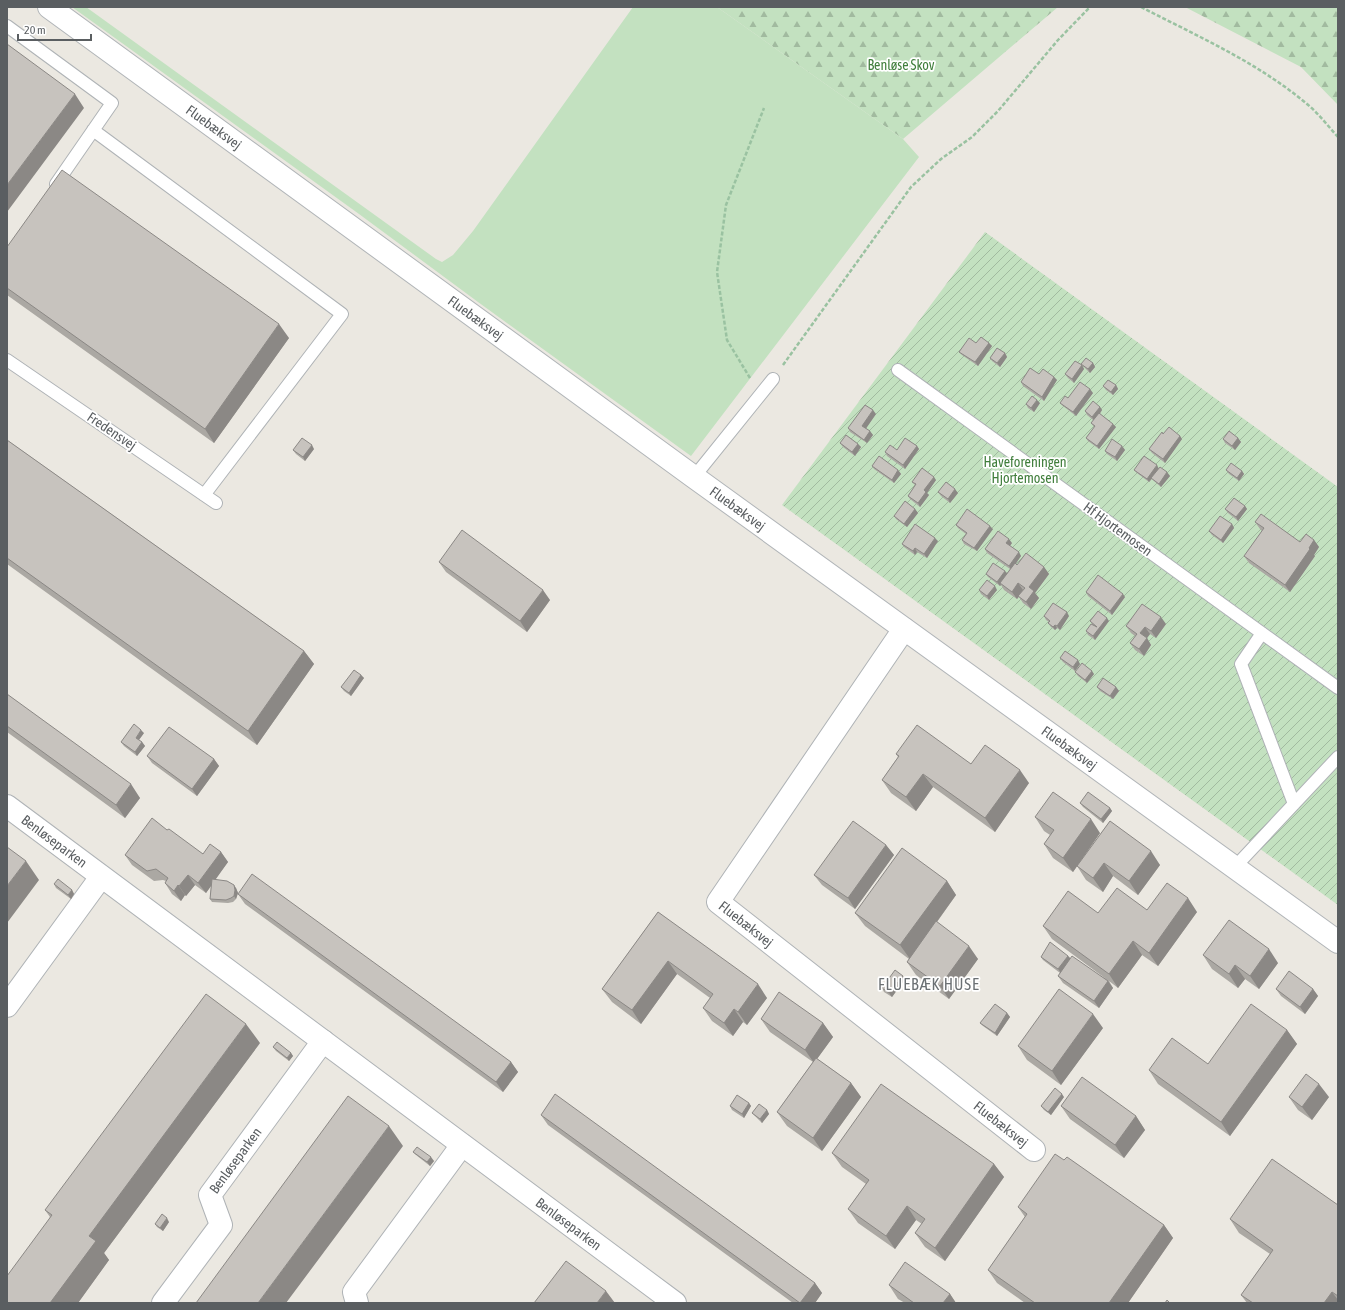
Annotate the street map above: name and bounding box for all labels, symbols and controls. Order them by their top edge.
scale bar [18,16,91,42]
text: 20 m [24,23,46,37]
park label: Benløse Skov [867,57,935,73]
street label: Fluebæksvej [183,102,245,153]
street label: Fluebæksvej [445,292,507,343]
street label: Fredensvej [84,409,140,453]
park label: Haveforeningen Hjortemosen [983,454,1067,486]
street label: Fluebæksvej [707,483,769,534]
street label: Hf Hjortemosen [1081,499,1155,559]
street label: Fluebæksvej [1038,723,1100,773]
street label: Benløseparken [18,812,90,871]
street label: Fluebæksvej [716,898,776,950]
district label: FLUEBÆK HUSE [878,975,980,993]
street label: Fluebæksvej [971,1098,1031,1150]
street label: Benløseparken [206,1124,265,1196]
street label: Benløseparken [533,1194,605,1253]

